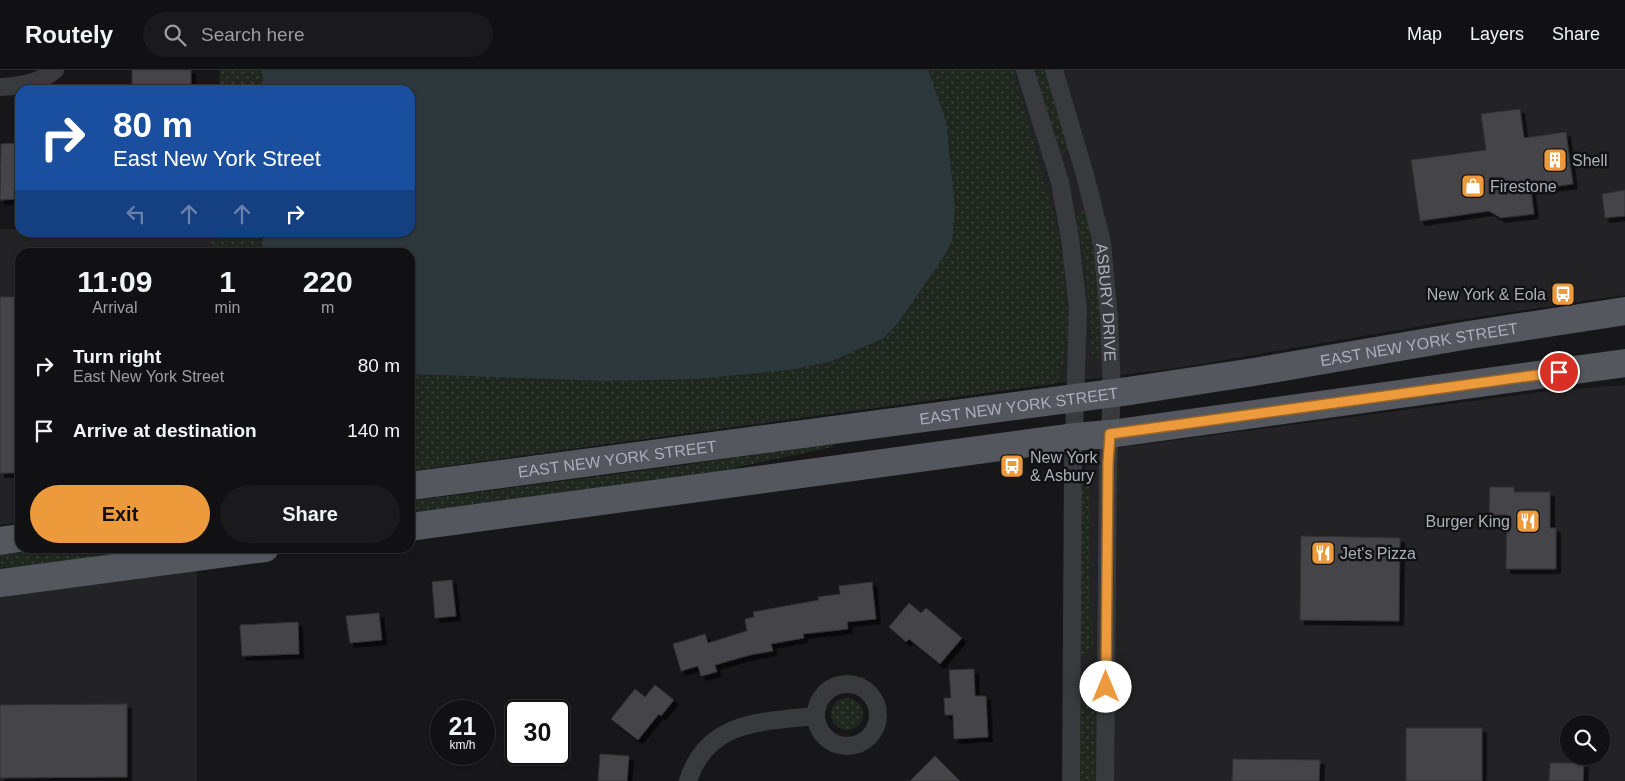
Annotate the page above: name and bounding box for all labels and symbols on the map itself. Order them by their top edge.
building icon: Shell [1542,147,1568,173]
place label: Shell [1572,152,1608,169]
shop icon: Firestone [1460,173,1486,199]
place label: Firestone [1490,178,1557,195]
street label: ASBURY DRIVE [1094,242,1119,362]
bus stop icon: New York & Eola [1550,281,1576,307]
place label: New York & Eola [1427,286,1546,303]
street label: EAST NEW YORK STREET [1319,319,1519,369]
pin [1538,351,1580,393]
street label: EAST NEW YORK STREET [918,384,1119,427]
street label: EAST NEW YORK STREET [517,437,718,480]
place label: New York & Asbury [1030,449,1099,484]
bus stop icon: New York & Asbury [999,453,1025,479]
restaurant icon: Burger King [1515,508,1541,534]
place label: Burger King [1426,513,1510,530]
restaurant icon: Jet's Pizza [1310,540,1336,566]
place label: Jet's Pizza [1340,545,1416,562]
position arrow [1079,660,1131,712]
speed limit sign: 30 [505,700,570,765]

